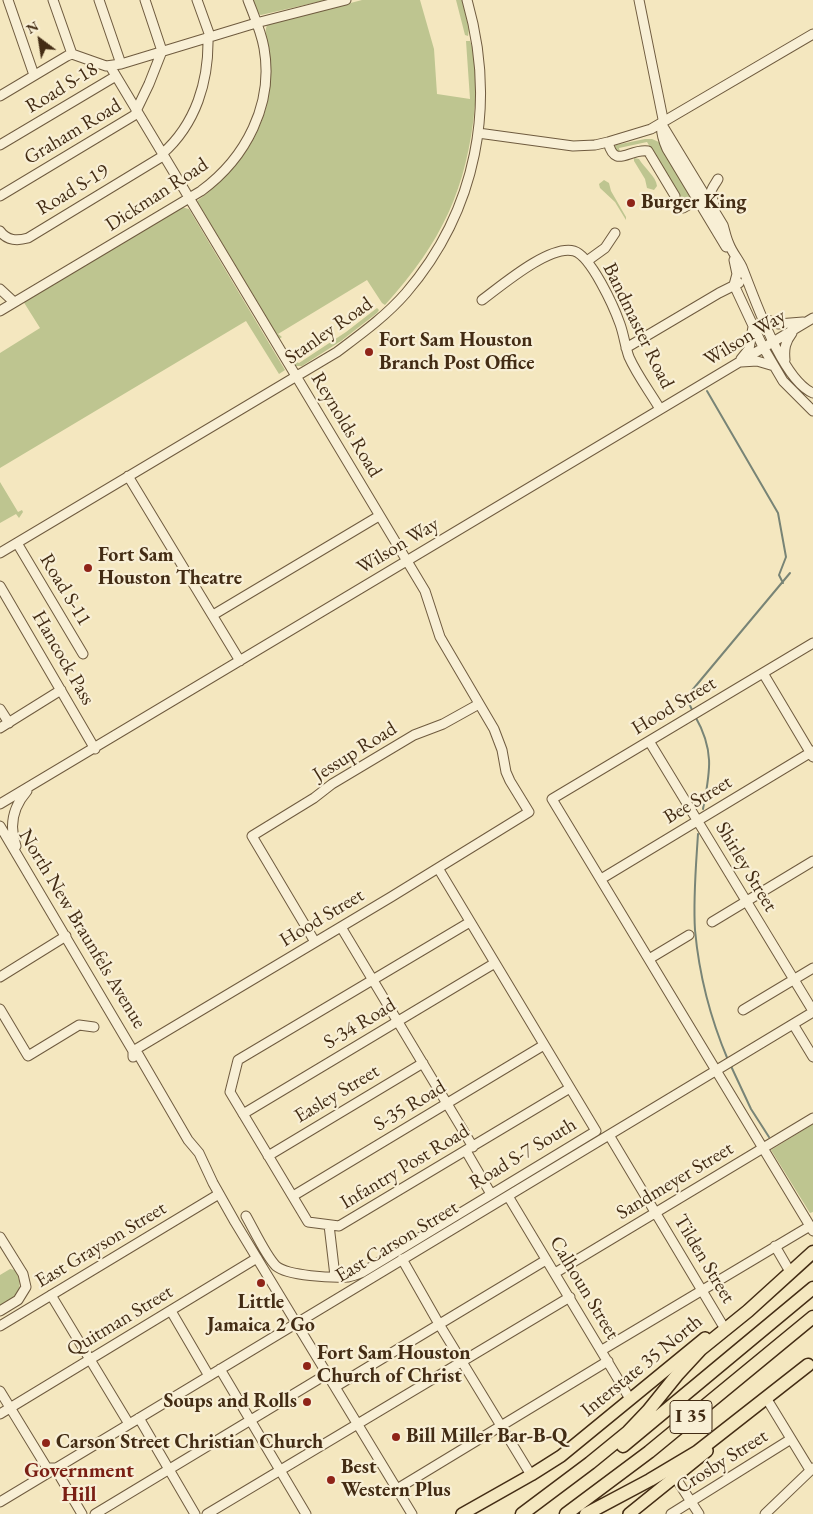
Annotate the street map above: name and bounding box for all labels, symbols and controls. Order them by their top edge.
north arrow [15,15,65,65]
text: N [23,17,42,38]
street label: Road S-18 [22,57,102,119]
street label: Graham Road [20,94,126,170]
street label: Dickman Road [101,153,213,237]
street label: Road S-19 [33,159,113,221]
place label: Burger King [641,191,746,215]
marker: Burger King [625,197,637,209]
street label: Bandmaster Road [597,259,679,393]
street label: Stanley Road [281,292,377,370]
street label: Wilson Way [700,304,790,372]
place label: Fort Sam Houston Branch Post Office [379,329,534,376]
marker: Fort Sam Houston Branch Post Office [363,346,375,358]
street label: Reynolds Road [305,368,387,482]
street label: Wilson Way [353,512,443,580]
place label: Fort Sam Houston Theatre [98,544,242,591]
street label: Road S-11 [34,550,96,630]
marker: Fort Sam Houston Theatre [82,562,94,574]
street label: Hancock Pass [26,607,100,709]
street label: Hood Street [628,671,720,741]
street label: Jessup Road [309,717,401,787]
street label: Bee Street [660,770,736,830]
street label: Shirley Street [710,818,782,916]
street label: North New Braunfels Avenue [13,825,151,1033]
street label: Hood Street [276,883,368,953]
street label: S-34 Road [320,993,400,1055]
street label: Easley Street [290,1059,384,1129]
street label: S-35 Road [370,1075,450,1137]
street label: Road S-7 South [465,1113,581,1195]
street label: Infantry Post Road [336,1119,474,1215]
street label: Sandmeyer Street [612,1137,738,1225]
street label: East Carson Street [331,1196,463,1288]
street label: East Grayson Street [31,1197,171,1293]
street label: Tilden Street [668,1210,740,1308]
street label: Calhoun Street [544,1232,624,1344]
marker: Little Jamaica 2 Go [255,1277,267,1289]
street label: Quitman Street [63,1280,177,1362]
place label: Little Jamaica 2 Go [207,1291,315,1338]
street label: Interstate 35 North [577,1310,707,1422]
place label: Fort Sam Houston Church of Christ [317,1342,471,1389]
marker: Fort Sam Houston Church of Christ [301,1360,313,1372]
place label: Soups and Rolls [163,1390,297,1414]
marker: Soups and Rolls [301,1396,313,1408]
road number: I 35 [670,1400,712,1434]
street label: Crosby Street [672,1424,772,1500]
place label: Bill Miller Bar-B-Q [406,1425,567,1449]
place label: Carson Street Christian Church [56,1431,323,1455]
marker: Bill Miller Bar-B-Q [390,1431,402,1443]
marker: Carson Street Christian Church [40,1437,52,1449]
place label: Best Western Plus [341,1456,451,1503]
district label: Government Hill [24,1458,134,1508]
marker: Best Western Plus [325,1474,337,1486]

